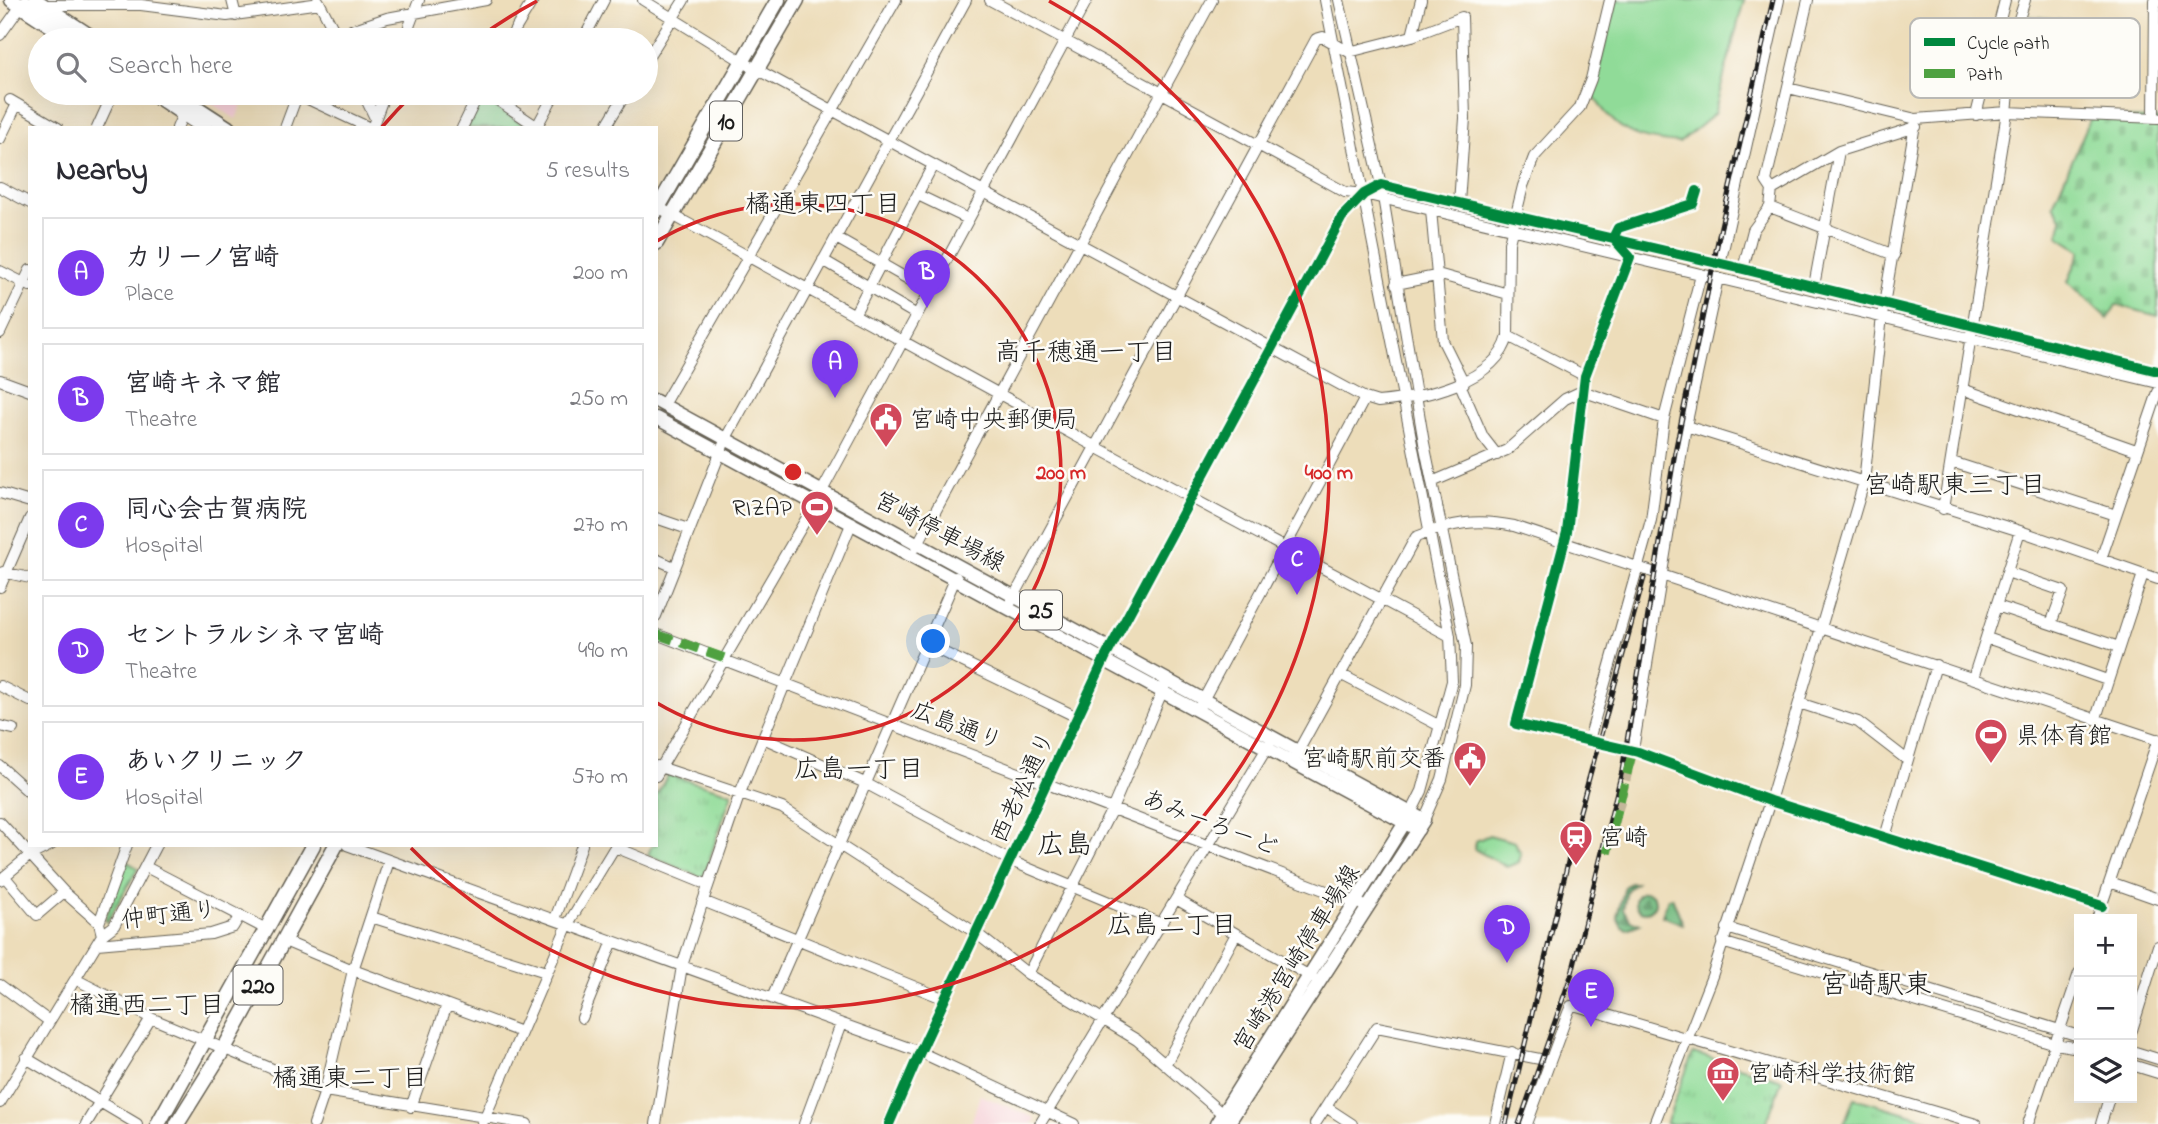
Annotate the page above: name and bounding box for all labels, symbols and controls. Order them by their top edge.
legend [1910,18,2140,98]
search box [28,28,658,105]
text: Cycle path [1967,31,2049,59]
icon: search [52,48,90,86]
text: Search here [108,48,233,86]
text: Path [1967,62,2003,89]
road number: 10 [710,102,742,140]
text: Nearby [56,150,148,194]
text: 5 results [546,155,630,188]
district label: 橘通東四丁目 [745,187,901,225]
text: カリーノ宮崎 [125,240,279,278]
pin: B [904,250,950,308]
text: A [74,257,88,290]
text: 200 m [573,257,628,290]
text: Place [125,278,174,311]
district label: 高千穂通一丁目 [995,335,1177,373]
pin: A [812,340,858,398]
text: 宮崎キネマ館 [125,366,281,404]
text: B [73,383,89,416]
text: 250 m [570,383,628,416]
public building icon: 宮崎中央郵便局 [867,400,905,449]
text: Theatre [125,404,197,437]
place label: 宮崎中央郵便局 [910,404,1078,439]
text: 200 m [1035,459,1086,489]
text: 400 m [1305,459,1353,489]
centre of rings [781,460,805,484]
district label: 宮崎駅東三丁目 [1864,468,2046,506]
street label: 宮崎停車場線 [867,484,1011,582]
sports icon: RIZAP [798,488,836,537]
text: 同心会古賀病院 [125,492,307,530]
place label: RIZAP [732,492,793,527]
text: C [75,509,87,542]
text: 270 m [574,509,628,542]
text: Hospital [125,530,203,563]
pin: C [1274,537,1320,595]
road number: 25 [1020,590,1062,630]
text: セントラルシネマ宮崎 [125,618,384,656]
your location [916,624,950,658]
text: D [73,635,89,668]
text: 490 m [578,635,628,668]
text: Theatre [125,656,197,689]
street label: 広島通り [905,694,1007,761]
sports icon: 県体育館 [1972,716,2010,765]
place label: 県体育館 [2016,720,2112,755]
street label: 西老松通り [983,726,1065,850]
public building icon: 宮崎駅前交番 [1451,739,1489,788]
place label: 宮崎駅前交番 [1302,743,1446,778]
text: あいクリニック [125,744,307,782]
district label: 広島一丁目 [794,752,924,790]
text: E [74,761,88,794]
text: 570 m [572,761,628,794]
text: Hospital [125,782,203,815]
street label: あみーろーど [1136,782,1282,866]
station icon: 宮崎 [1557,818,1595,867]
place label: 宮崎 [1600,822,1648,857]
district label: 広島 [1037,826,1093,867]
street label: 宮崎港宮崎停車場線 [1226,858,1370,1060]
street label: 仲町通り [120,893,219,940]
pin: D [1484,905,1530,963]
district label: 広島二丁目 [1107,908,1237,946]
map controls [2074,914,2137,1103]
button: + [2074,914,2137,977]
road number: 220 [233,966,282,1004]
district label: 宮崎駅東 [1820,966,1932,1007]
pin: E [1568,969,1614,1027]
button: − [2074,977,2137,1040]
district label: 橘通西二丁目 [69,988,225,1026]
button: layers [2074,1040,2137,1103]
museum icon: 宮崎科学技術館 [1704,1054,1742,1103]
place label: 宮崎科学技術館 [1748,1058,1916,1093]
district label: 橘通東二丁目 [272,1061,428,1099]

